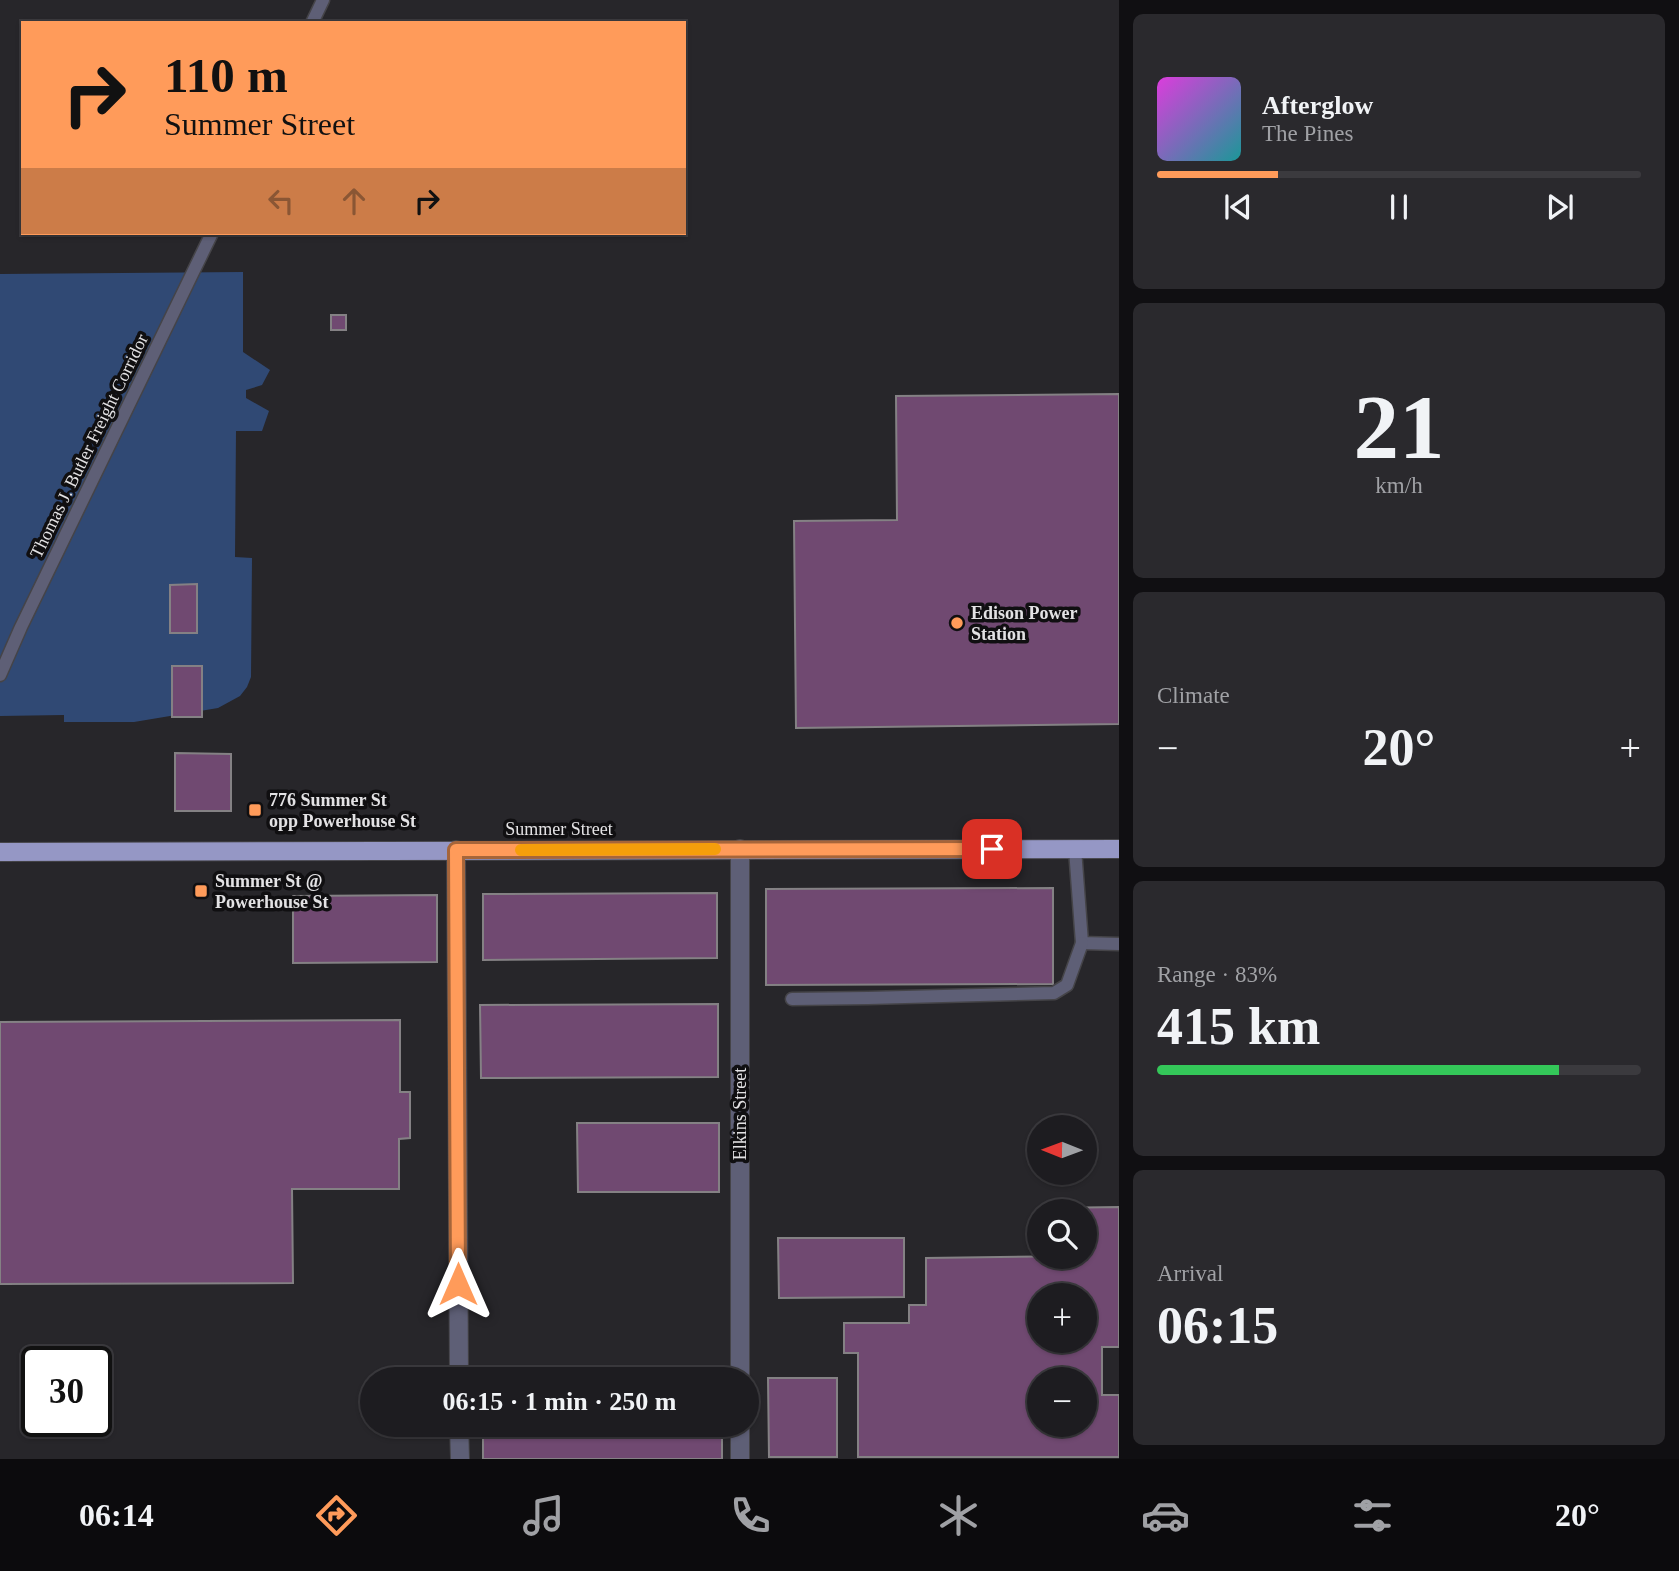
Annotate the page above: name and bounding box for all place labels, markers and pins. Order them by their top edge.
place label: Edison Power Station [971,603,1078,644]
marker: Edison Power Station [949,615,965,631]
place label: 776 Summer St opp Powerhouse St [269,790,416,831]
marker: 776 Summer St opp Powerhouse St [247,802,263,818]
pin [962,819,1022,879]
place label: Summer St @ Powerhouse St [215,871,329,912]
marker: Summer St @ Powerhouse St [193,883,209,899]

